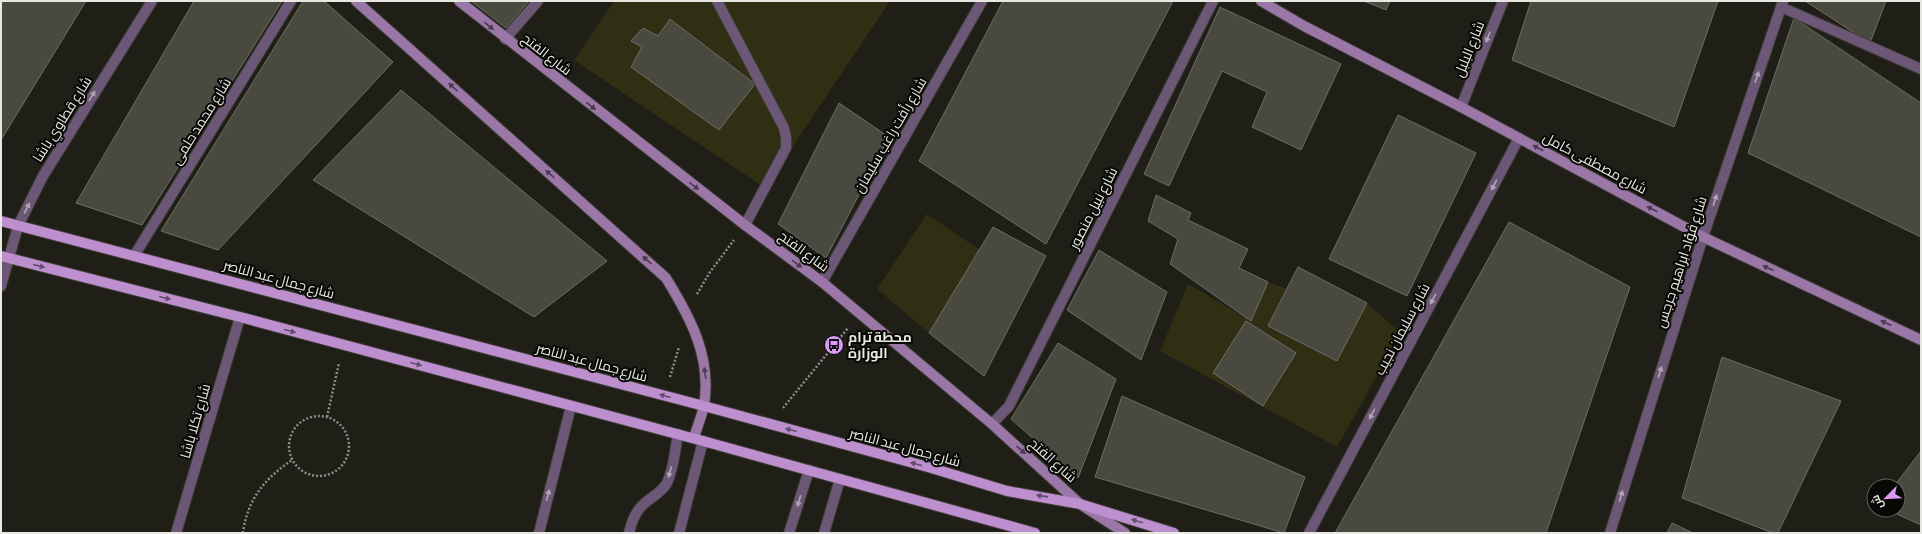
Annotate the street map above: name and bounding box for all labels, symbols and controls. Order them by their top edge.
street label: شارع البلبل [1451,19,1488,80]
one-way arrow [483,21,494,30]
street label: شارع الفتح [518,30,575,79]
one-way arrow [1485,32,1491,44]
one-way arrow [1754,70,1760,82]
street label: شارع قطاوي باشا [29,73,98,167]
street label: شارع رأفت راغب سليمان [850,74,930,196]
street label: شارع محمد حلمى [168,75,235,168]
one-way arrow [448,82,458,92]
one-way arrow [89,90,96,102]
one-way arrow [586,102,597,110]
street label: شارع مصطفى كامل [1540,129,1650,198]
one-way arrow [1532,144,1543,151]
street label: شارع نبيل منصور [1065,164,1121,253]
one-way arrow [545,169,555,178]
one-way arrow [1491,179,1497,190]
one-way arrow [688,181,699,190]
street label: شارع فؤاد ابراهيم جرجس [1652,194,1712,330]
one-way arrow [1713,194,1719,206]
one-way arrow [24,203,30,214]
one-way arrow [1646,206,1658,213]
street label: شارع الفتح [775,227,832,275]
street label: شارع جمال عبد الناصر [220,256,336,303]
one-way arrow [642,256,652,265]
one-way arrow [792,260,803,268]
one-way arrow [33,263,45,269]
one-way arrow [1763,265,1774,271]
street label: شارع سليمان نجيب [1371,280,1434,378]
one-way arrow [1430,294,1436,305]
one-way arrow [159,295,171,301]
one-way arrow [1880,320,1891,326]
one-way arrow [285,328,297,334]
place label: محطة ترام الوزارة [848,329,912,362]
bus stop icon: محطة ترام الوزارة [823,334,845,356]
street label: شارع جمال عبد الناصر [533,339,649,386]
one-way arrow [410,361,422,367]
one-way arrow [1658,365,1664,377]
one-way arrow [702,367,708,379]
street label: شارع تكلا باشا [177,382,214,460]
one-way arrow [659,392,672,398]
one-way arrow [1369,408,1375,420]
street label: شارع جمال عبد الناصر [846,424,962,471]
one-way arrow [784,427,796,433]
street label: شارع الفتح [1025,434,1080,486]
one-way arrow [1015,445,1026,454]
one-way arrow [910,461,922,467]
one-way arrow [667,467,673,479]
north arrow [1866,478,1906,518]
one-way arrow [546,489,552,501]
one-way arrow [1618,489,1624,501]
one-way arrow [1036,493,1048,499]
text: ش [1869,493,1886,511]
one-way arrow [796,496,802,508]
one-way arrow [1131,518,1143,524]

